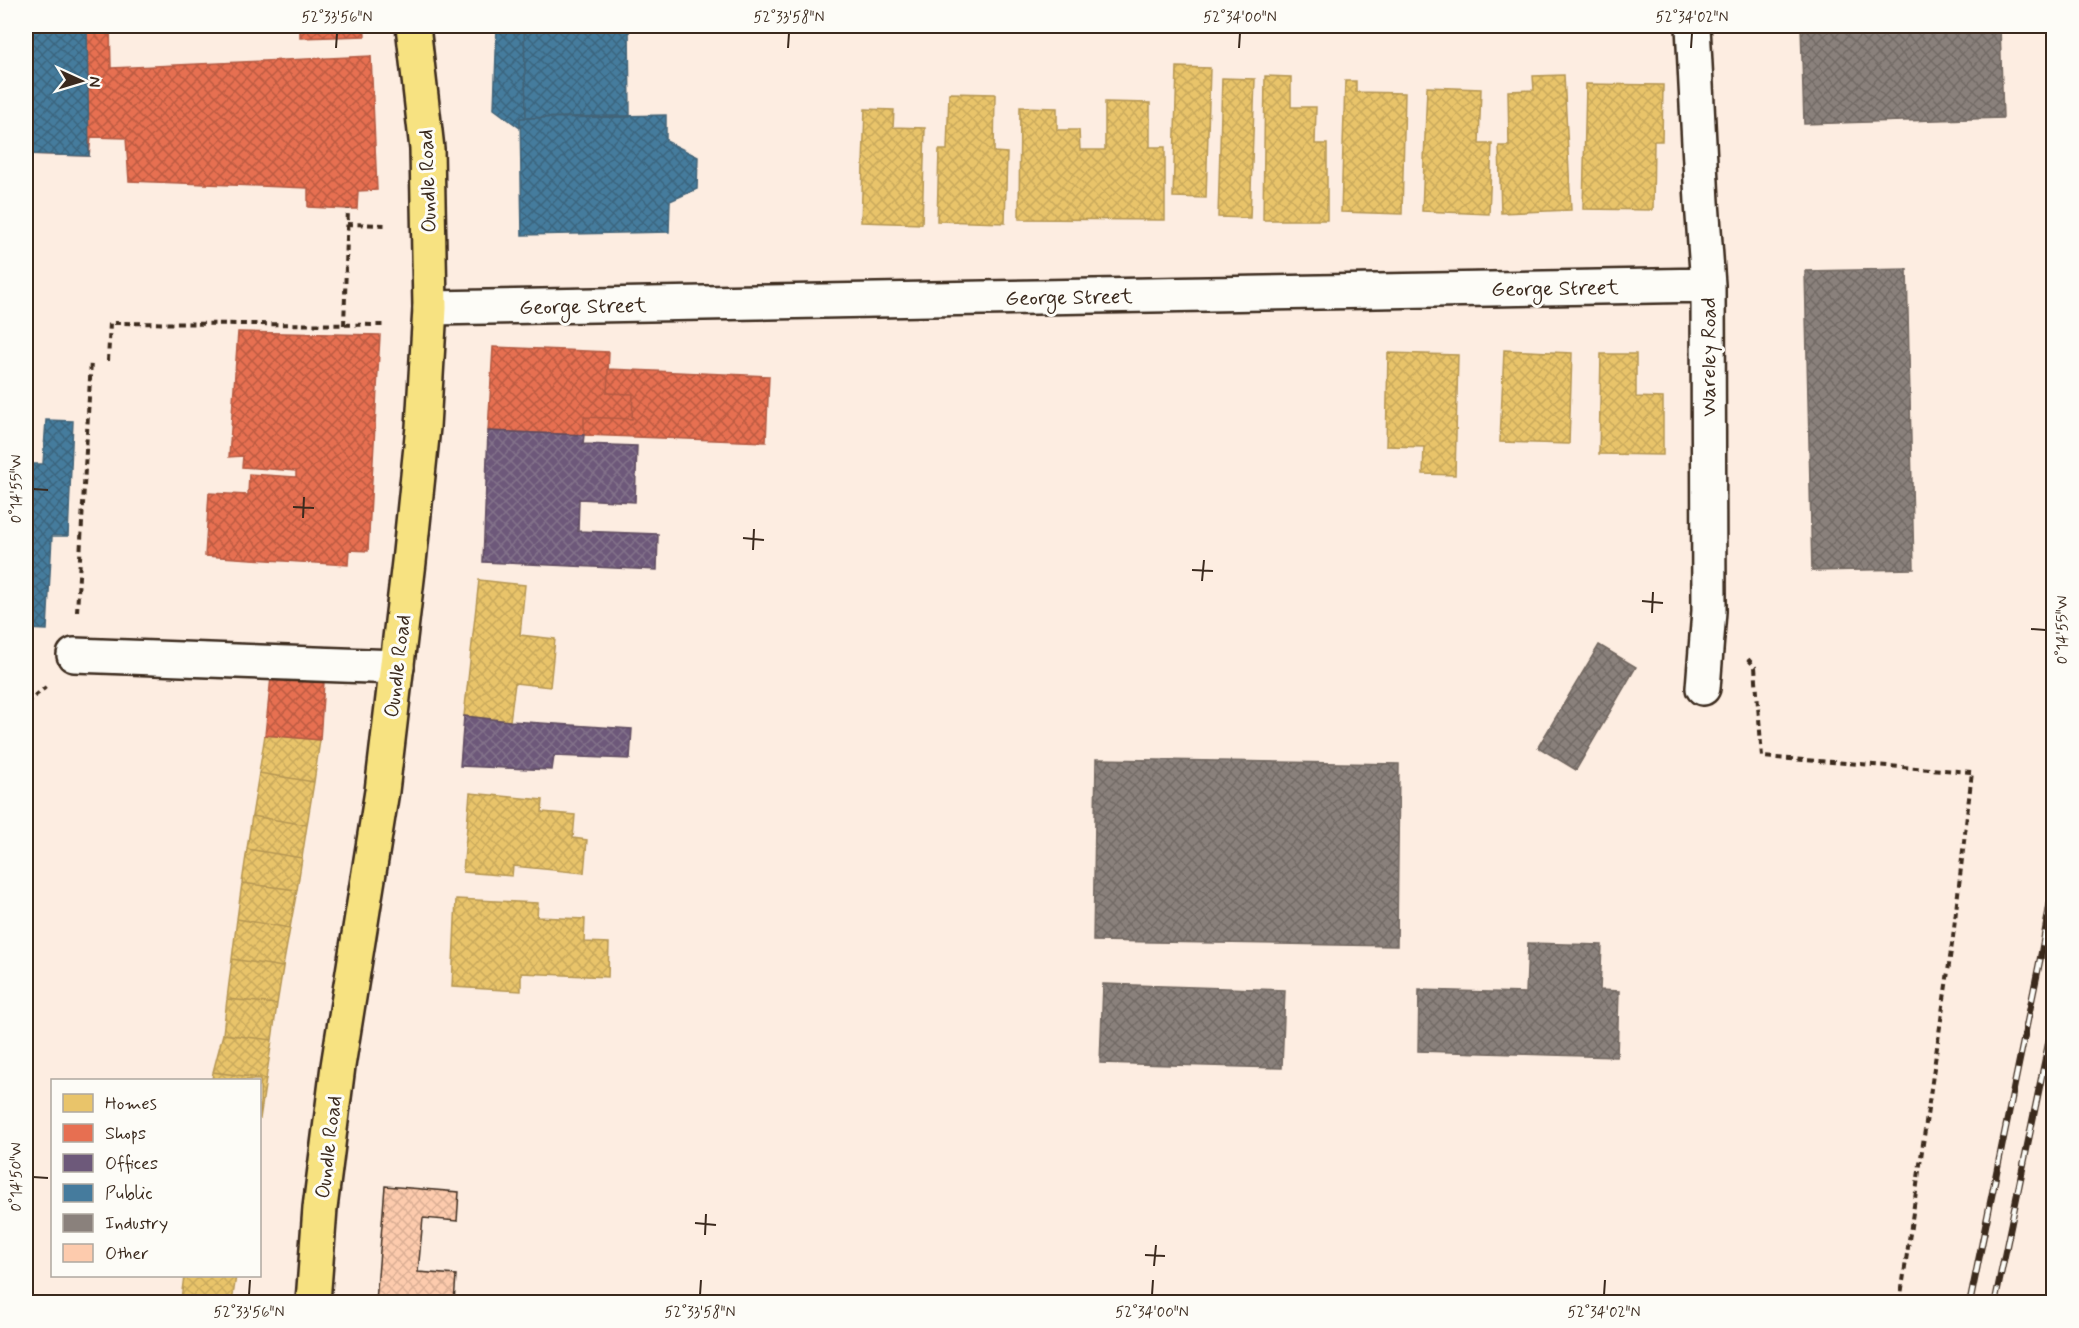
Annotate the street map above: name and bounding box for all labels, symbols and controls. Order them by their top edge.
text: 52°33'56"N [301,8,373,28]
text: 52°33'58"N [754,8,824,28]
text: 52°34'00"N [1203,8,1277,28]
text: 52°34'02"N [1656,8,1728,28]
north arrow [51,51,111,111]
text: N [84,76,105,88]
street label: Oundle Road [412,129,444,233]
street label: George Street [1491,274,1620,305]
street label: George Street [1005,283,1134,314]
street label: George Street [519,292,648,323]
street label: Wareley Road [1695,297,1723,417]
text: 0°14'55"W [7,455,27,523]
text: 0°14'55"W [2053,596,2073,664]
street label: Oundle Road [378,613,418,719]
legend [51,1079,261,1277]
text: Homes [105,1092,157,1116]
street label: Oundle Road [309,1094,349,1200]
text: Shops [105,1122,146,1146]
text: 0°14'50"W [7,1142,27,1212]
text: Offices [105,1152,158,1176]
text: Public [105,1182,153,1206]
text: Industry [105,1212,168,1236]
text: Other [105,1242,149,1266]
text: 52°33'56"N [213,1303,285,1323]
text: 52°33'58"N [665,1303,735,1323]
text: 52°34'00"N [1115,1303,1189,1323]
text: 52°34'02"N [1568,1303,1640,1323]

